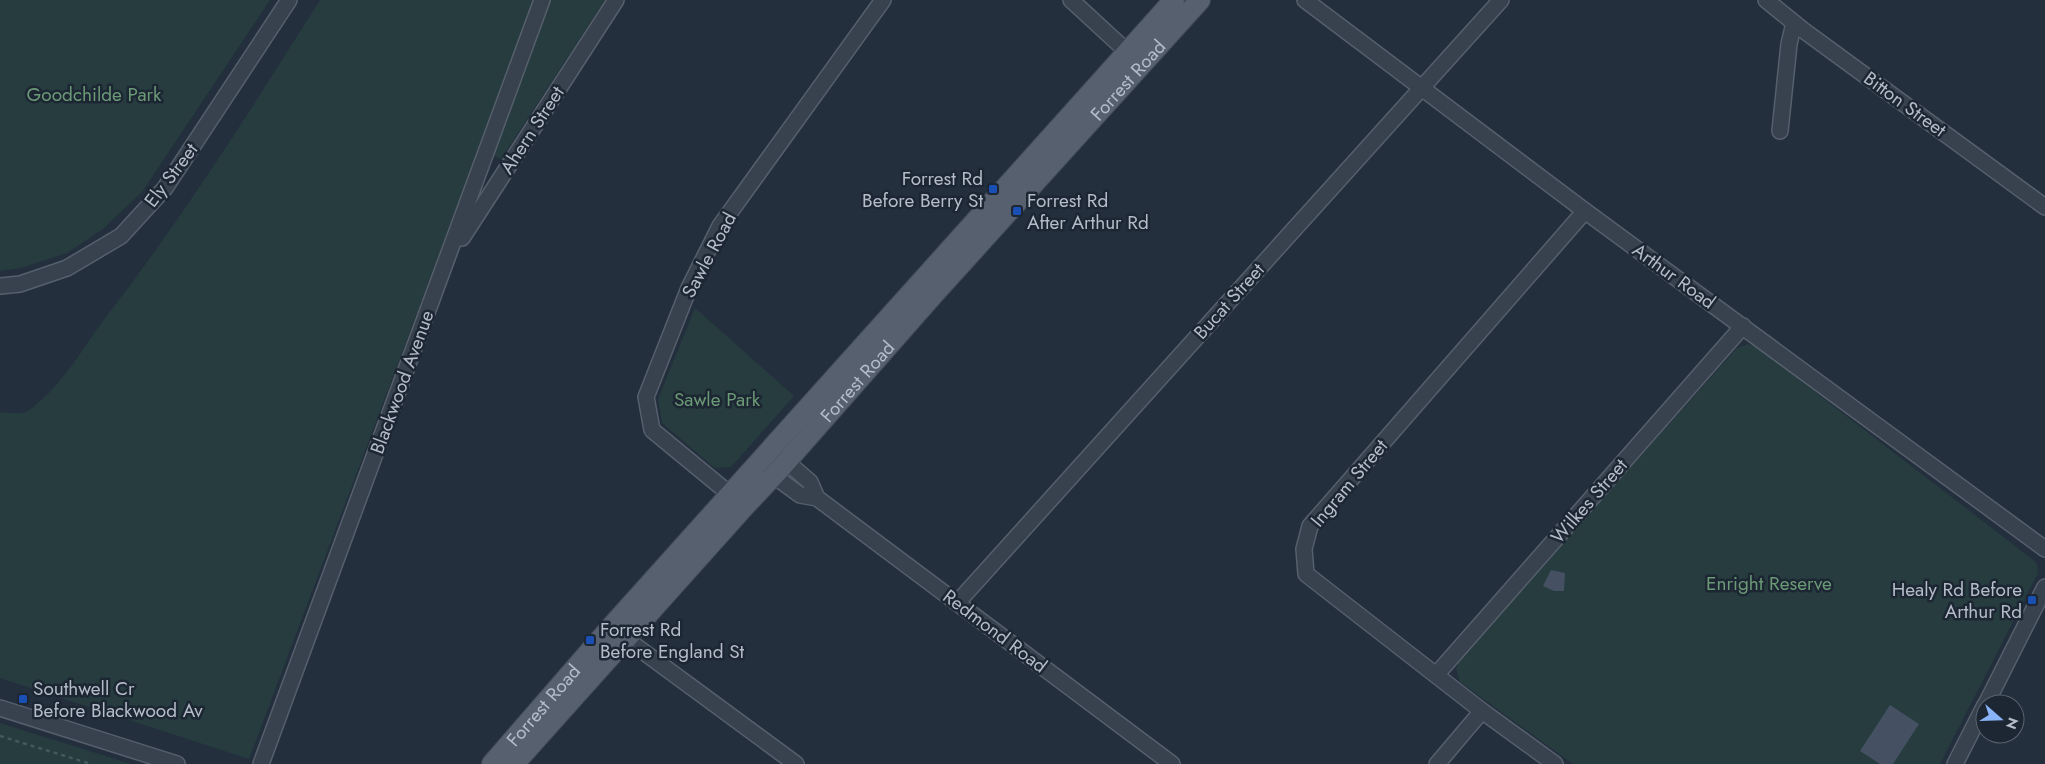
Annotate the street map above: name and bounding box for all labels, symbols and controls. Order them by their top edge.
street label: Forrest Road [1084,34,1171,126]
street label: Bitton Street [1858,65,1952,143]
street label: Ahern Street [493,80,571,179]
park label: Goodchilde Park [27,81,162,108]
street label: Ely Street [138,137,204,213]
place label: Forrest Rd Before Berry St [862,165,983,214]
marker: Forrest Rd Before Berry St [987,183,999,195]
place label: Forrest Rd After Arthur Rd [1027,187,1149,236]
marker: Forrest Rd After Arthur Rd [1011,205,1023,217]
street label: Sawle Road [675,208,743,302]
street label: Arthur Road [1627,237,1721,315]
street label: Bucat Street [1187,257,1271,345]
street label: Blackwood Avenue [364,306,441,458]
street label: Forrest Road [814,335,901,428]
park label: Sawle Park [674,386,761,413]
street label: Ingram Street [1304,433,1394,533]
street label: Wilkes Street [1544,452,1634,549]
park label: Enright Reserve [1706,570,1832,597]
place label: Healy Rd Before Arthur Rd [1892,576,2022,625]
street label: Redmond Road [937,583,1053,679]
marker: Healy Rd Before Arthur Rd [2026,594,2038,606]
place label: Forrest Rd Before England St [600,616,745,665]
marker: Forrest Rd Before England St [584,634,596,646]
street label: Forrest Road [500,658,586,752]
place label: Southwell Cr Before Blackwood Av [33,675,203,724]
marker: Southwell Cr Before Blackwood Av [17,693,29,705]
north arrow [1975,694,2025,744]
text: N [2001,715,2024,732]

